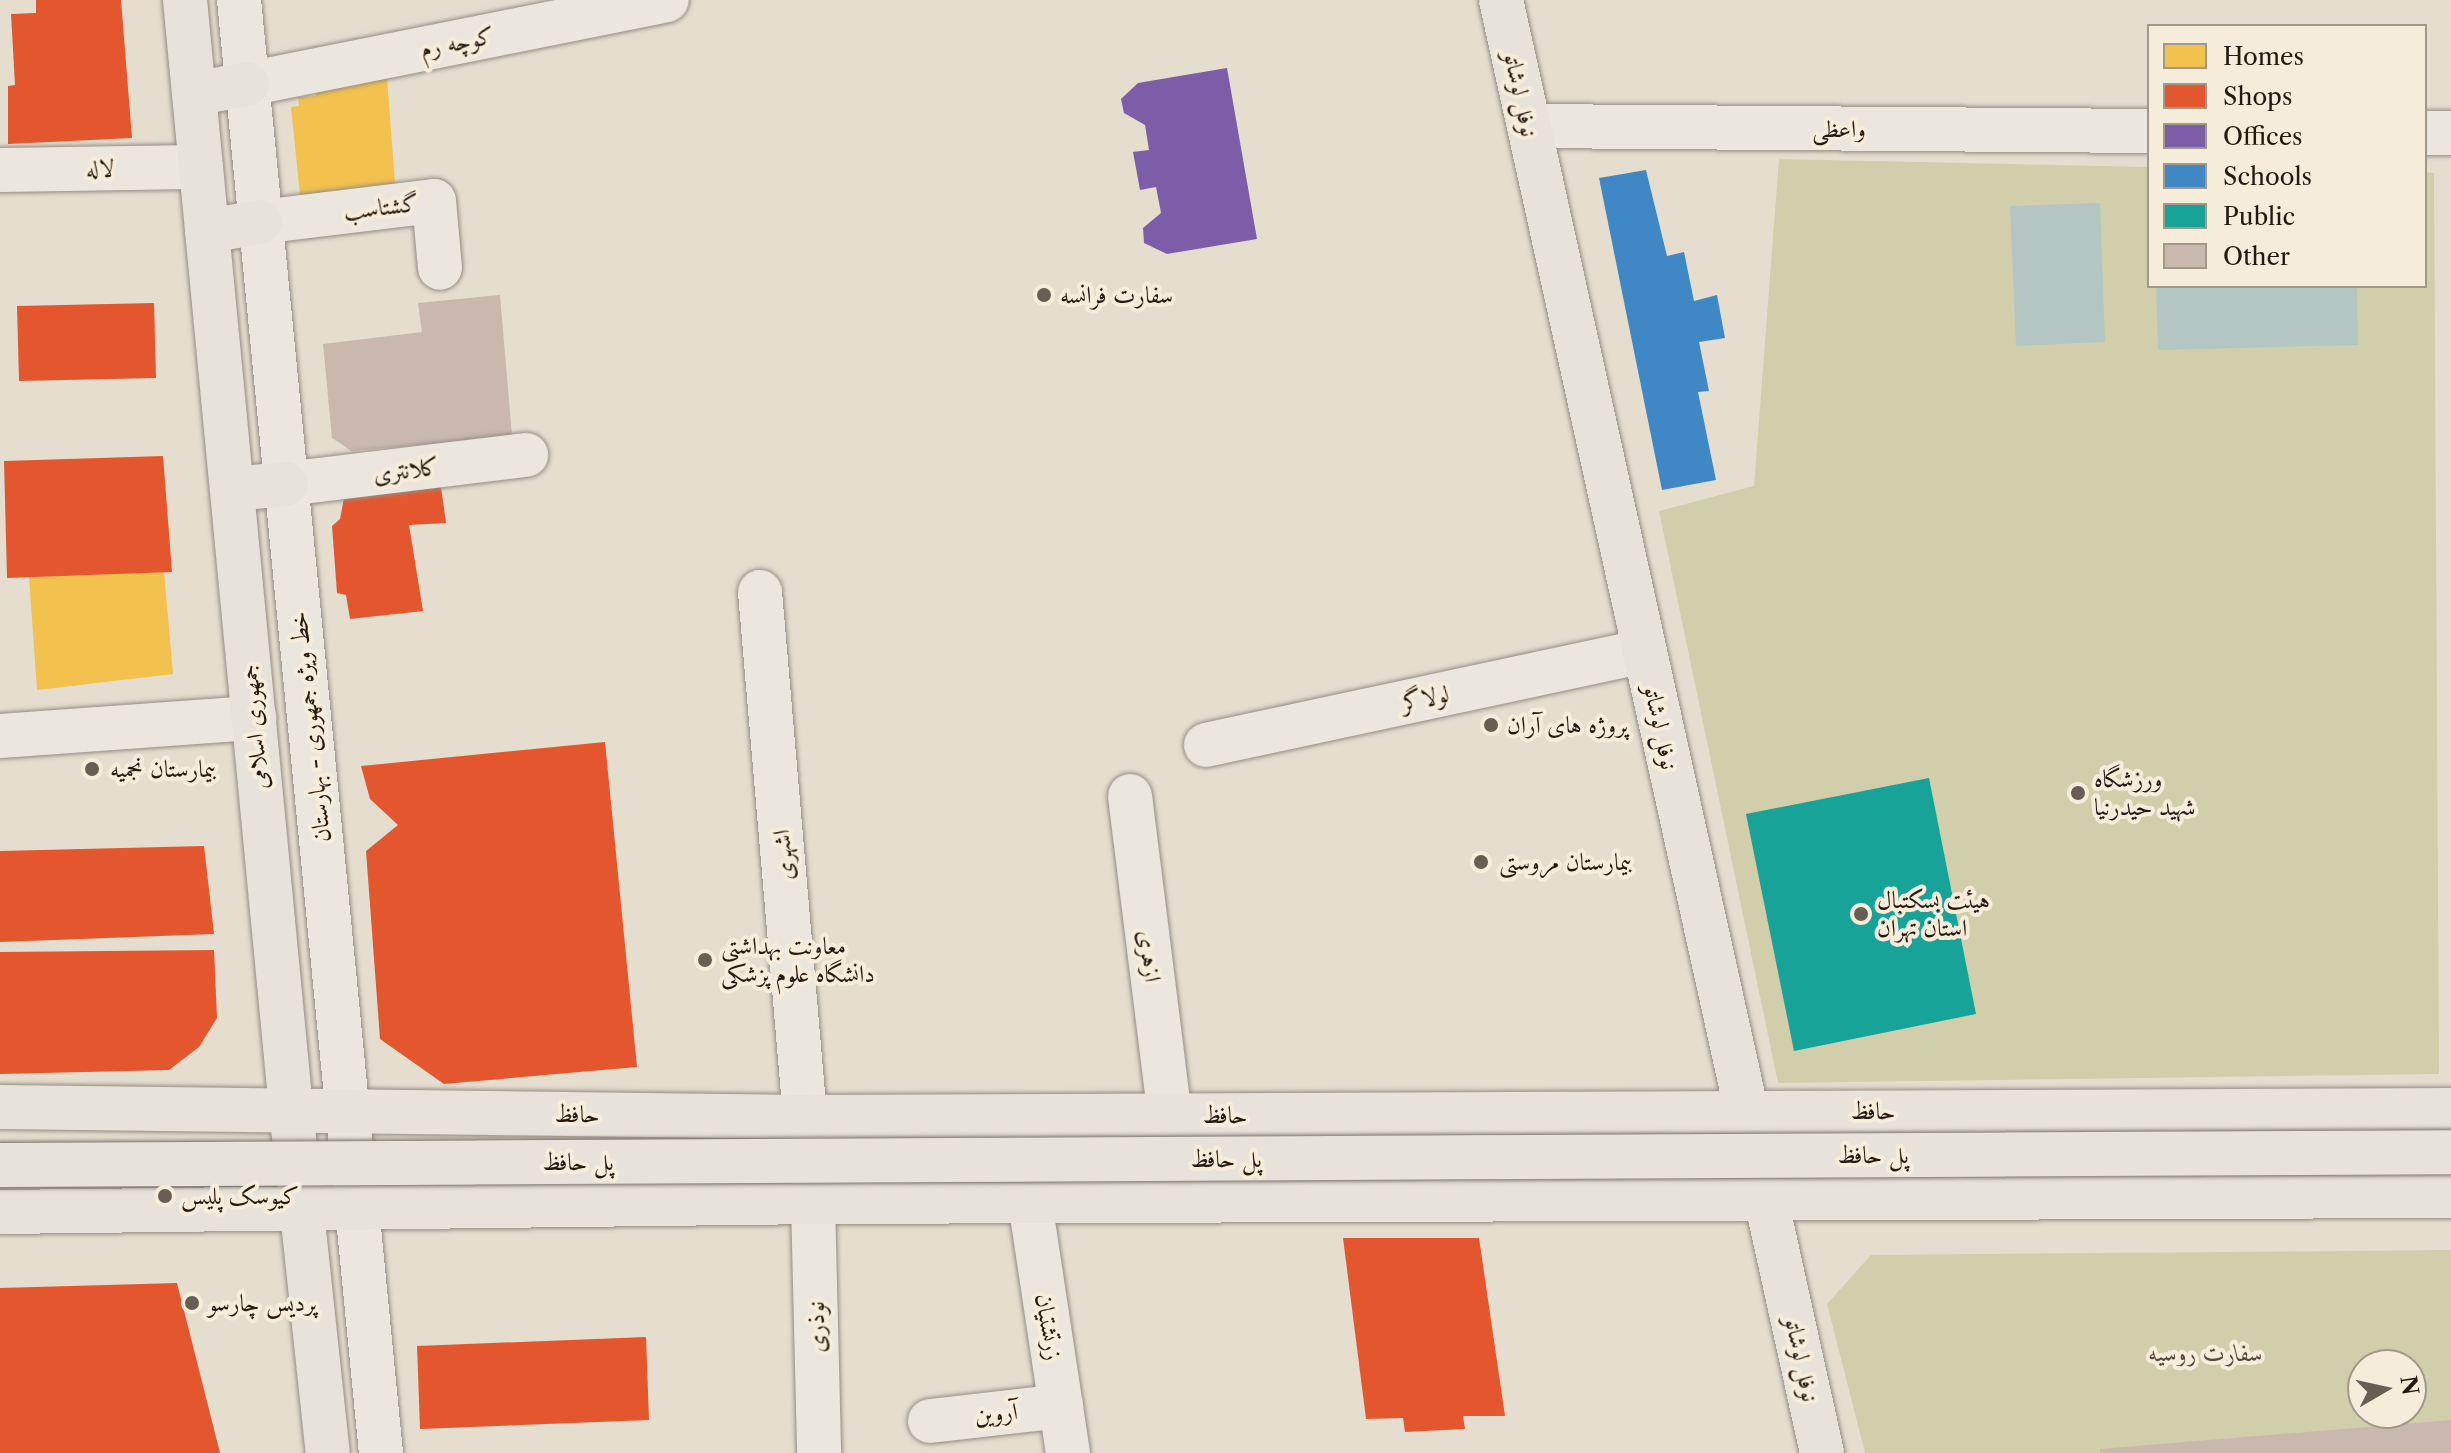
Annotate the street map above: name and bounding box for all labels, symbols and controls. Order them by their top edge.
street label: کوچه رم [418,21,496,63]
legend [2147,24,2427,288]
text: Homes [2223,42,2304,71]
street label: نوفل لوشاتو [1498,49,1544,139]
text: Shops [2223,82,2292,111]
street label: واعظی [1812,115,1866,143]
text: Offices [2223,122,2303,151]
street label: لاله [86,153,114,183]
text: Schools [2223,162,2312,191]
street label: گشتاسب [342,188,420,226]
text: Public [2223,202,2295,231]
text: Other [2223,242,2290,271]
place label: سفارت فرانسه [1060,281,1173,309]
marker: سفارت فرانسه [1035,286,1053,304]
street label: کلانتری [371,452,441,488]
street label: خط ویژه جمهوری - بهارستان [284,610,336,844]
street label: جمهوری اسلامی [234,663,274,791]
street label: لولاگر [1398,679,1452,717]
street label: نوفل لوشاتو [1638,682,1684,772]
place label: پروژه های آران [1507,711,1628,739]
marker: پروژه های آران [1482,716,1500,734]
place label: بیمارستان نجمیه [110,755,216,783]
marker: بیمارستان نجمیه [81,758,103,780]
place label: ورزشگاه شهید حیدرنیا [2094,765,2195,821]
marker: ورزشگاه شهید حیدرنیا [2069,784,2087,802]
street label: اشهری [766,828,800,882]
place label: بیمارستان مروستی [1499,848,1632,876]
marker: بیمارستان مروستی [1470,851,1492,873]
place label: هیئت بسکتبال استان تهران [1877,886,1990,942]
marker: هیئت بسکتبال استان تهران [1852,905,1870,923]
street label: ازهری [1133,928,1167,984]
place label: معاونت بهداشتی دانشگاه علوم پزشکی [721,932,875,988]
marker: معاونت بهداشتی دانشگاه علوم پزشکی [696,951,714,969]
street label: حافظ [1850,1097,1896,1125]
street label: حافظ [554,1099,600,1129]
street label: حافظ [1202,1101,1248,1129]
street label: پل حافظ [1837,1141,1909,1169]
street label: پل حافظ [1190,1145,1262,1173]
street label: پل حافظ [542,1148,614,1176]
place label: کیوسک پلیس [181,1182,299,1210]
marker: کیوسک پلیس [156,1187,174,1205]
place label: پردیس چارسو [208,1289,316,1317]
street label: زرتشتیان [1030,1292,1068,1362]
marker: پردیس چارسو [183,1294,201,1312]
street label: نوذری [801,1301,831,1353]
street label: نوفل لوشاتو [1779,1314,1825,1404]
park label: سفارت روسیه [2149,1339,2263,1367]
north arrow [2347,1349,2427,1429]
text: N [2394,1374,2424,1397]
street label: آروین [973,1396,1019,1430]

